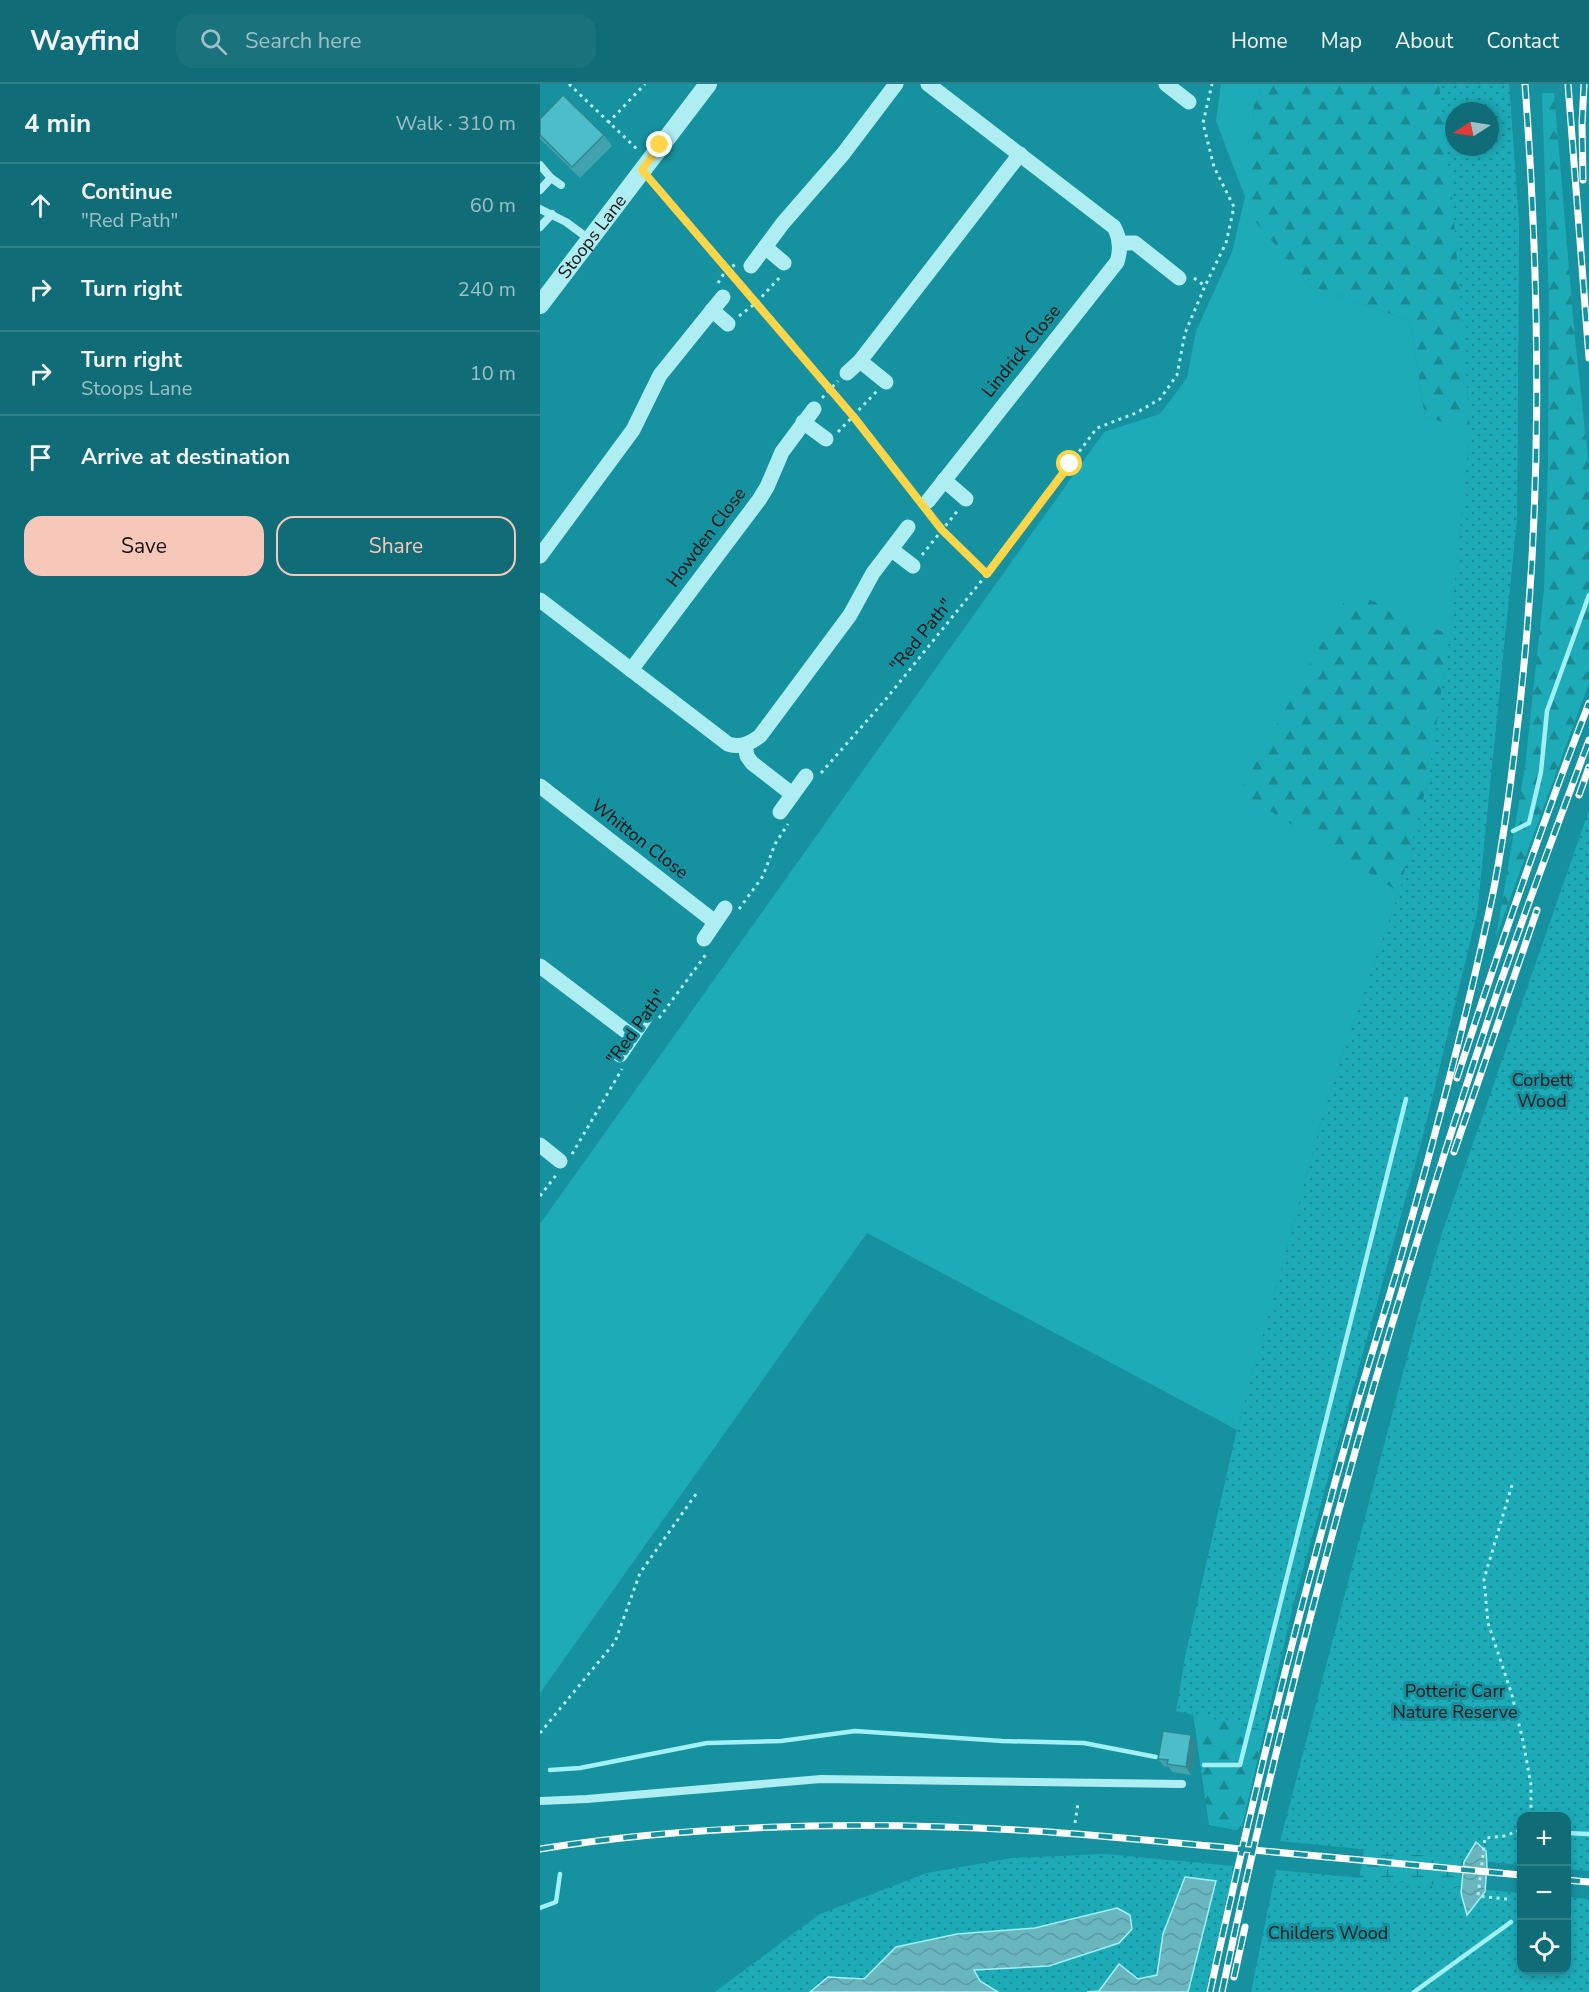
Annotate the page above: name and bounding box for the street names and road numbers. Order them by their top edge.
street label: Stoops Lane [552,189,632,284]
street label: Lindrick Close [976,300,1066,402]
street label: Howden Close [661,482,751,592]
street label: "Red Path" [884,593,958,677]
street label: Whitton Close [587,794,693,884]
street label: "Red Path" [601,984,671,1070]

